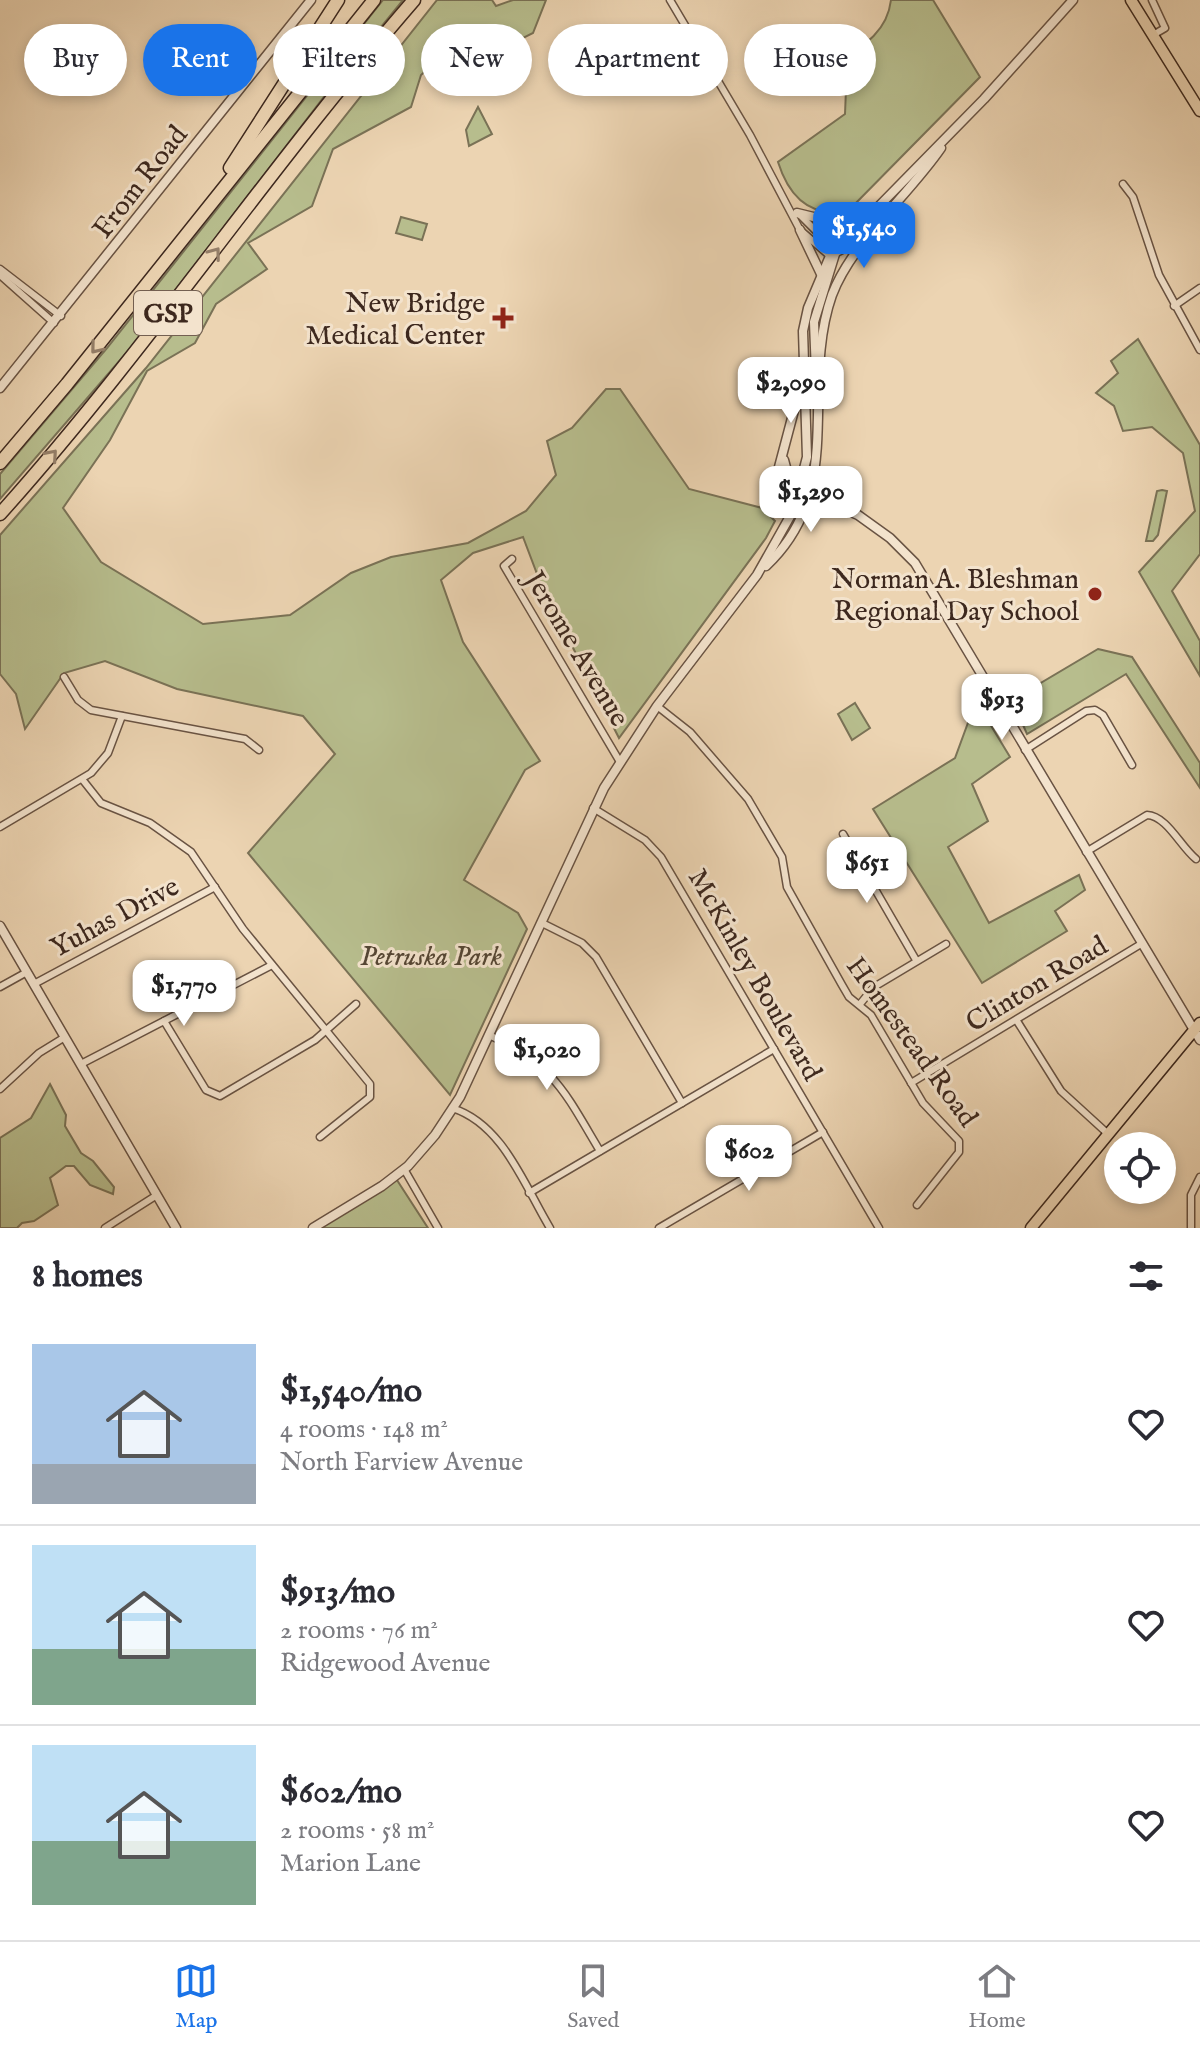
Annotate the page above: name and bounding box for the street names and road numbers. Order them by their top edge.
street label: From Road [86,119,196,246]
road number: GSP [134,291,202,335]
street label: Jerome Avenue [514,563,636,733]
street label: McKinley Boulevard [679,863,829,1087]
street label: Yuhas Drive [45,870,186,967]
street label: Clinton Road [960,929,1114,1041]
street label: Homestead Road [838,951,984,1134]

